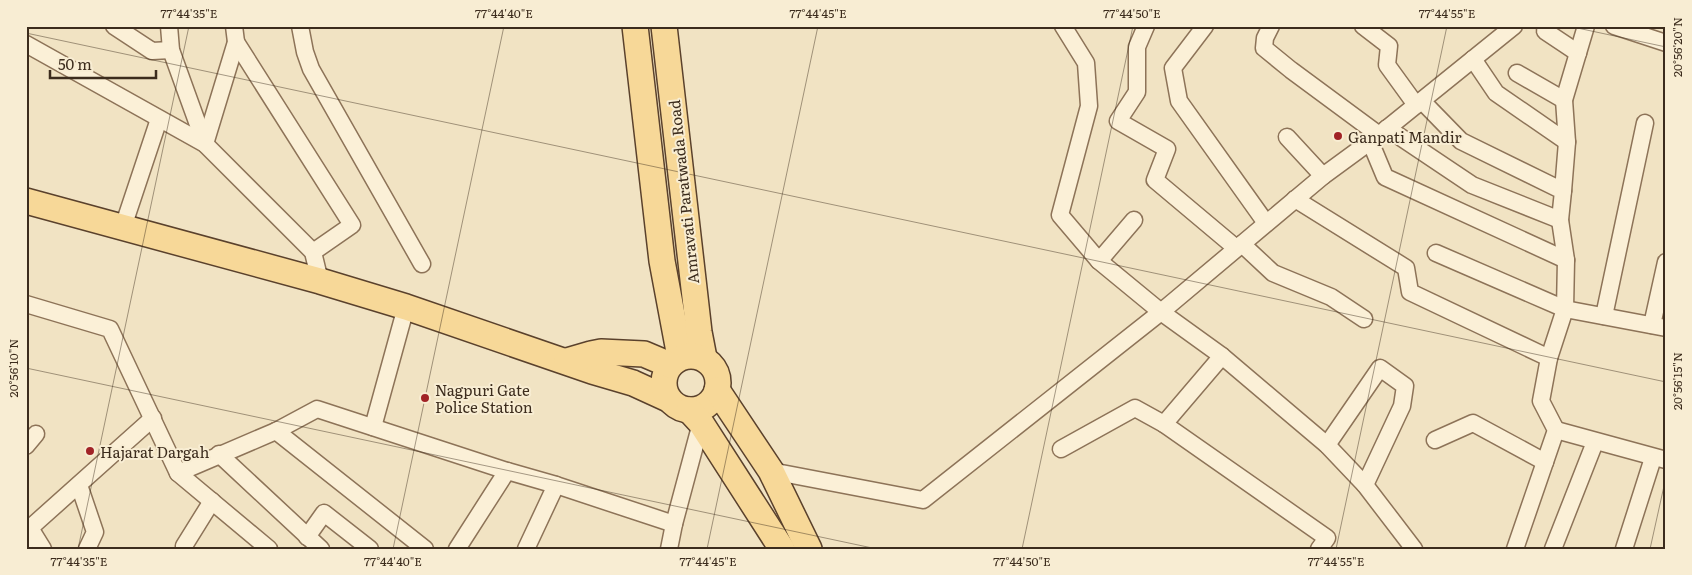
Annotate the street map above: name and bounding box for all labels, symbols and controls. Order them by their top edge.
text: 77°44'35"E [161,4,218,22]
text: 77°44'40"E [475,4,533,22]
text: 77°44'45"E [789,4,847,22]
text: 77°44'50"E [1103,4,1161,22]
text: 77°44'55"E [1419,4,1476,22]
text: 20°56'20"N [1668,17,1686,77]
scale bar [50,48,156,80]
text: 50 m [58,52,92,75]
street label: Amravati Paratwada Road [662,99,704,285]
place label: Ganpati Mandir [1348,125,1462,148]
marker: Ganpati Mandir [1332,130,1344,142]
text: 20°56'10"N [4,339,22,397]
text: 20°56'15"N [1668,352,1686,410]
place label: Nagpuri Gate Police Station [435,378,533,418]
marker: Nagpuri Gate Police Station [419,392,431,404]
place label: Hajarat Dargah [100,440,209,463]
marker: Hajarat Dargah [84,445,96,457]
text: 77°44'35"E [51,552,108,570]
text: 77°44'40"E [364,552,422,570]
text: 77°44'45"E [679,552,737,570]
text: 77°44'50"E [993,552,1051,570]
text: 77°44'55"E [1308,552,1365,570]

